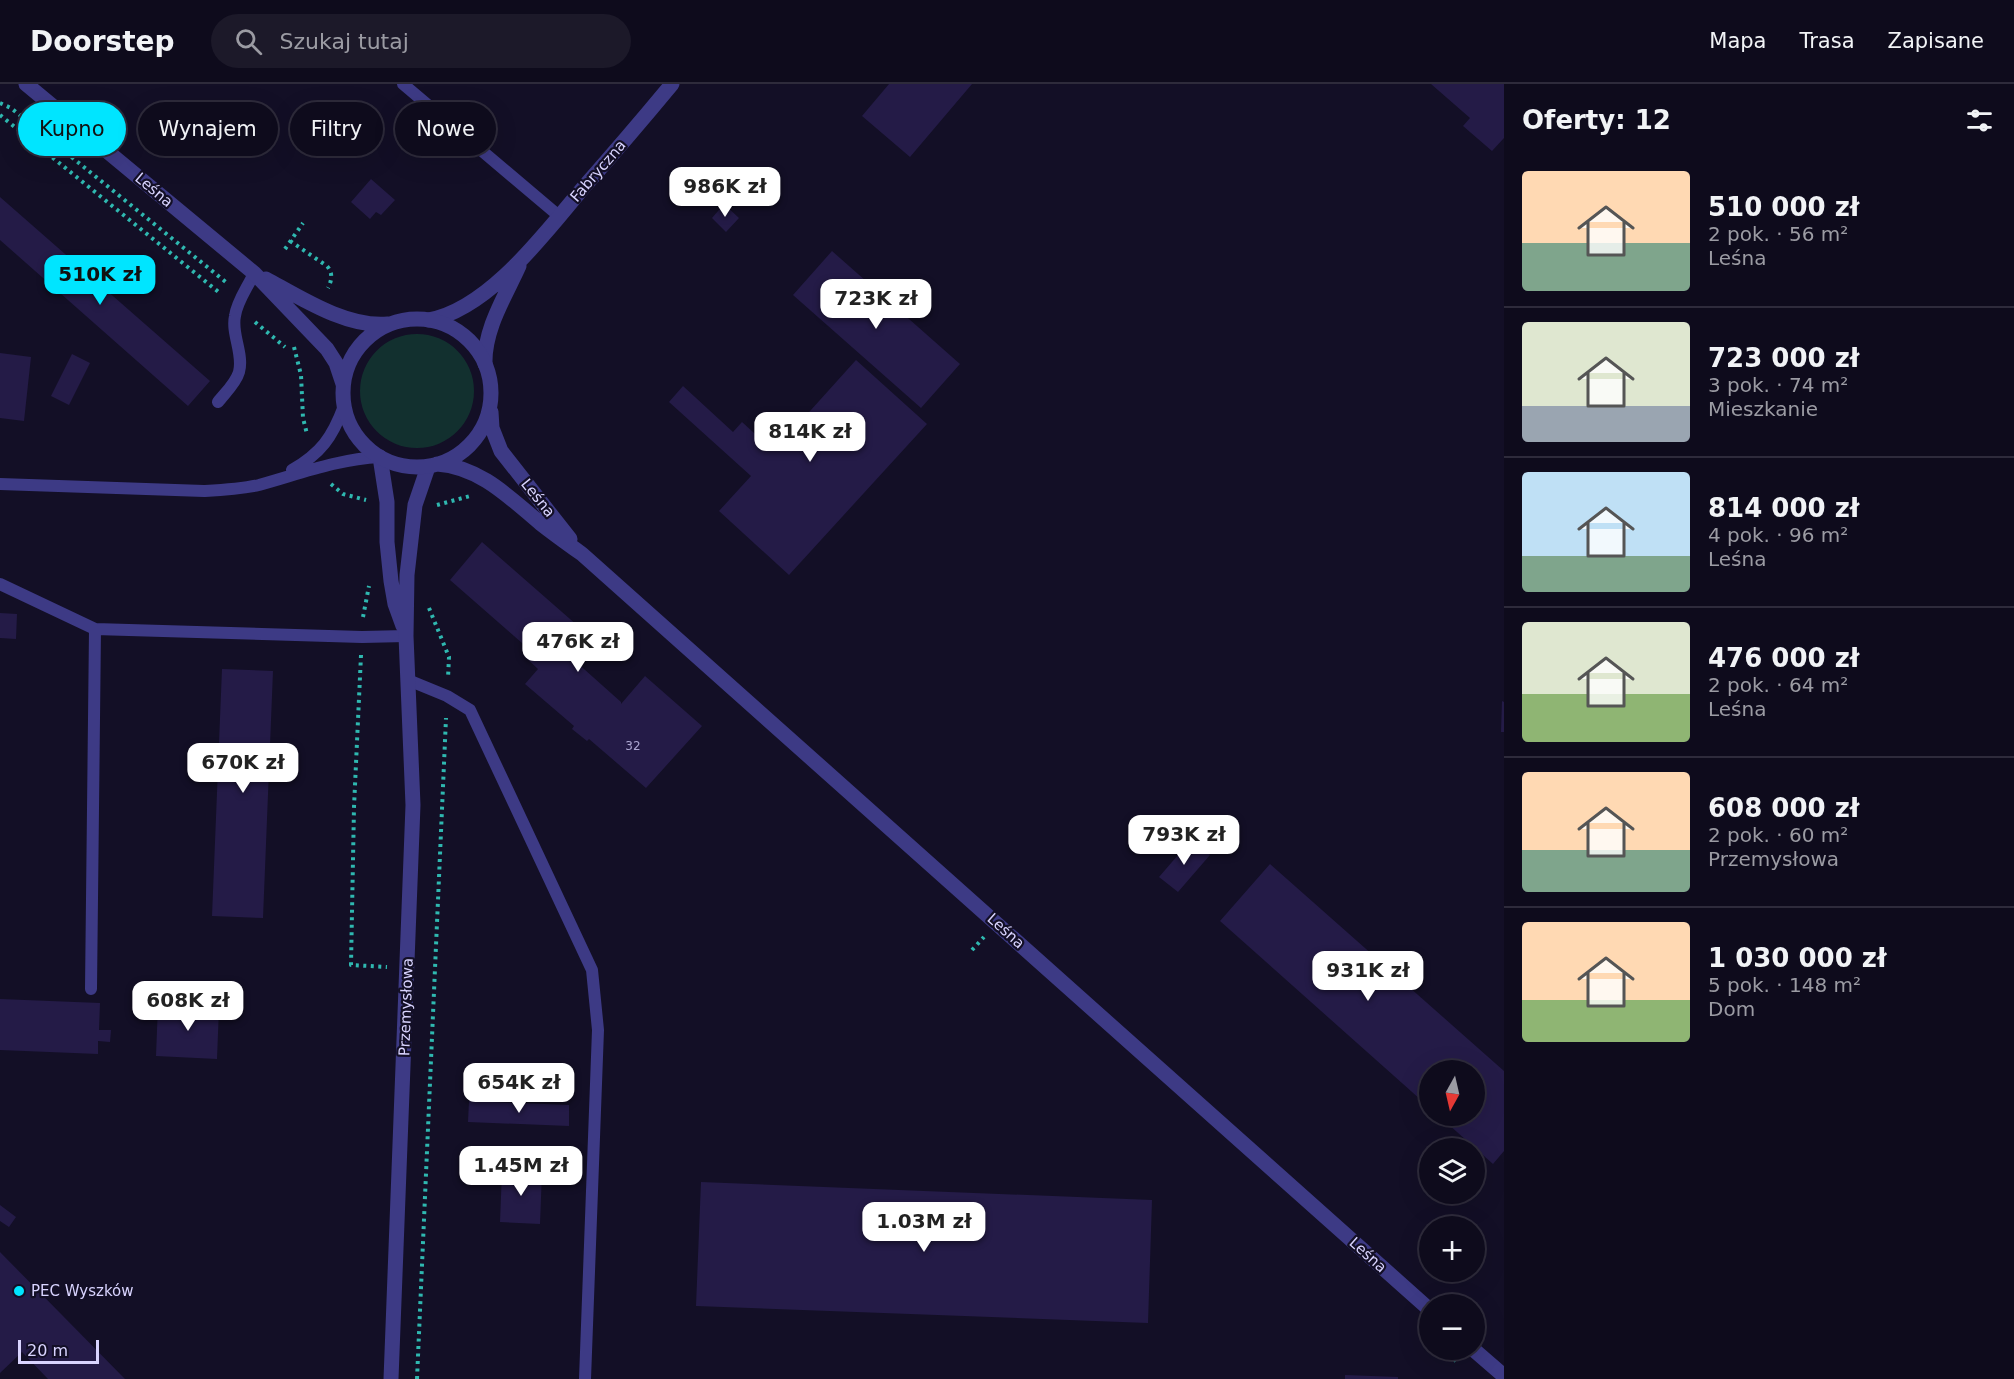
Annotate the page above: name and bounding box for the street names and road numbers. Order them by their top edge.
street label: Fabryczna [566,136,630,206]
street label: Leśna [131,169,177,211]
street label: Leśna [517,475,559,521]
street label: Leśna [984,910,1028,952]
street label: Przemysłowa [395,958,417,1056]
street label: Leśna [1346,1234,1390,1276]

